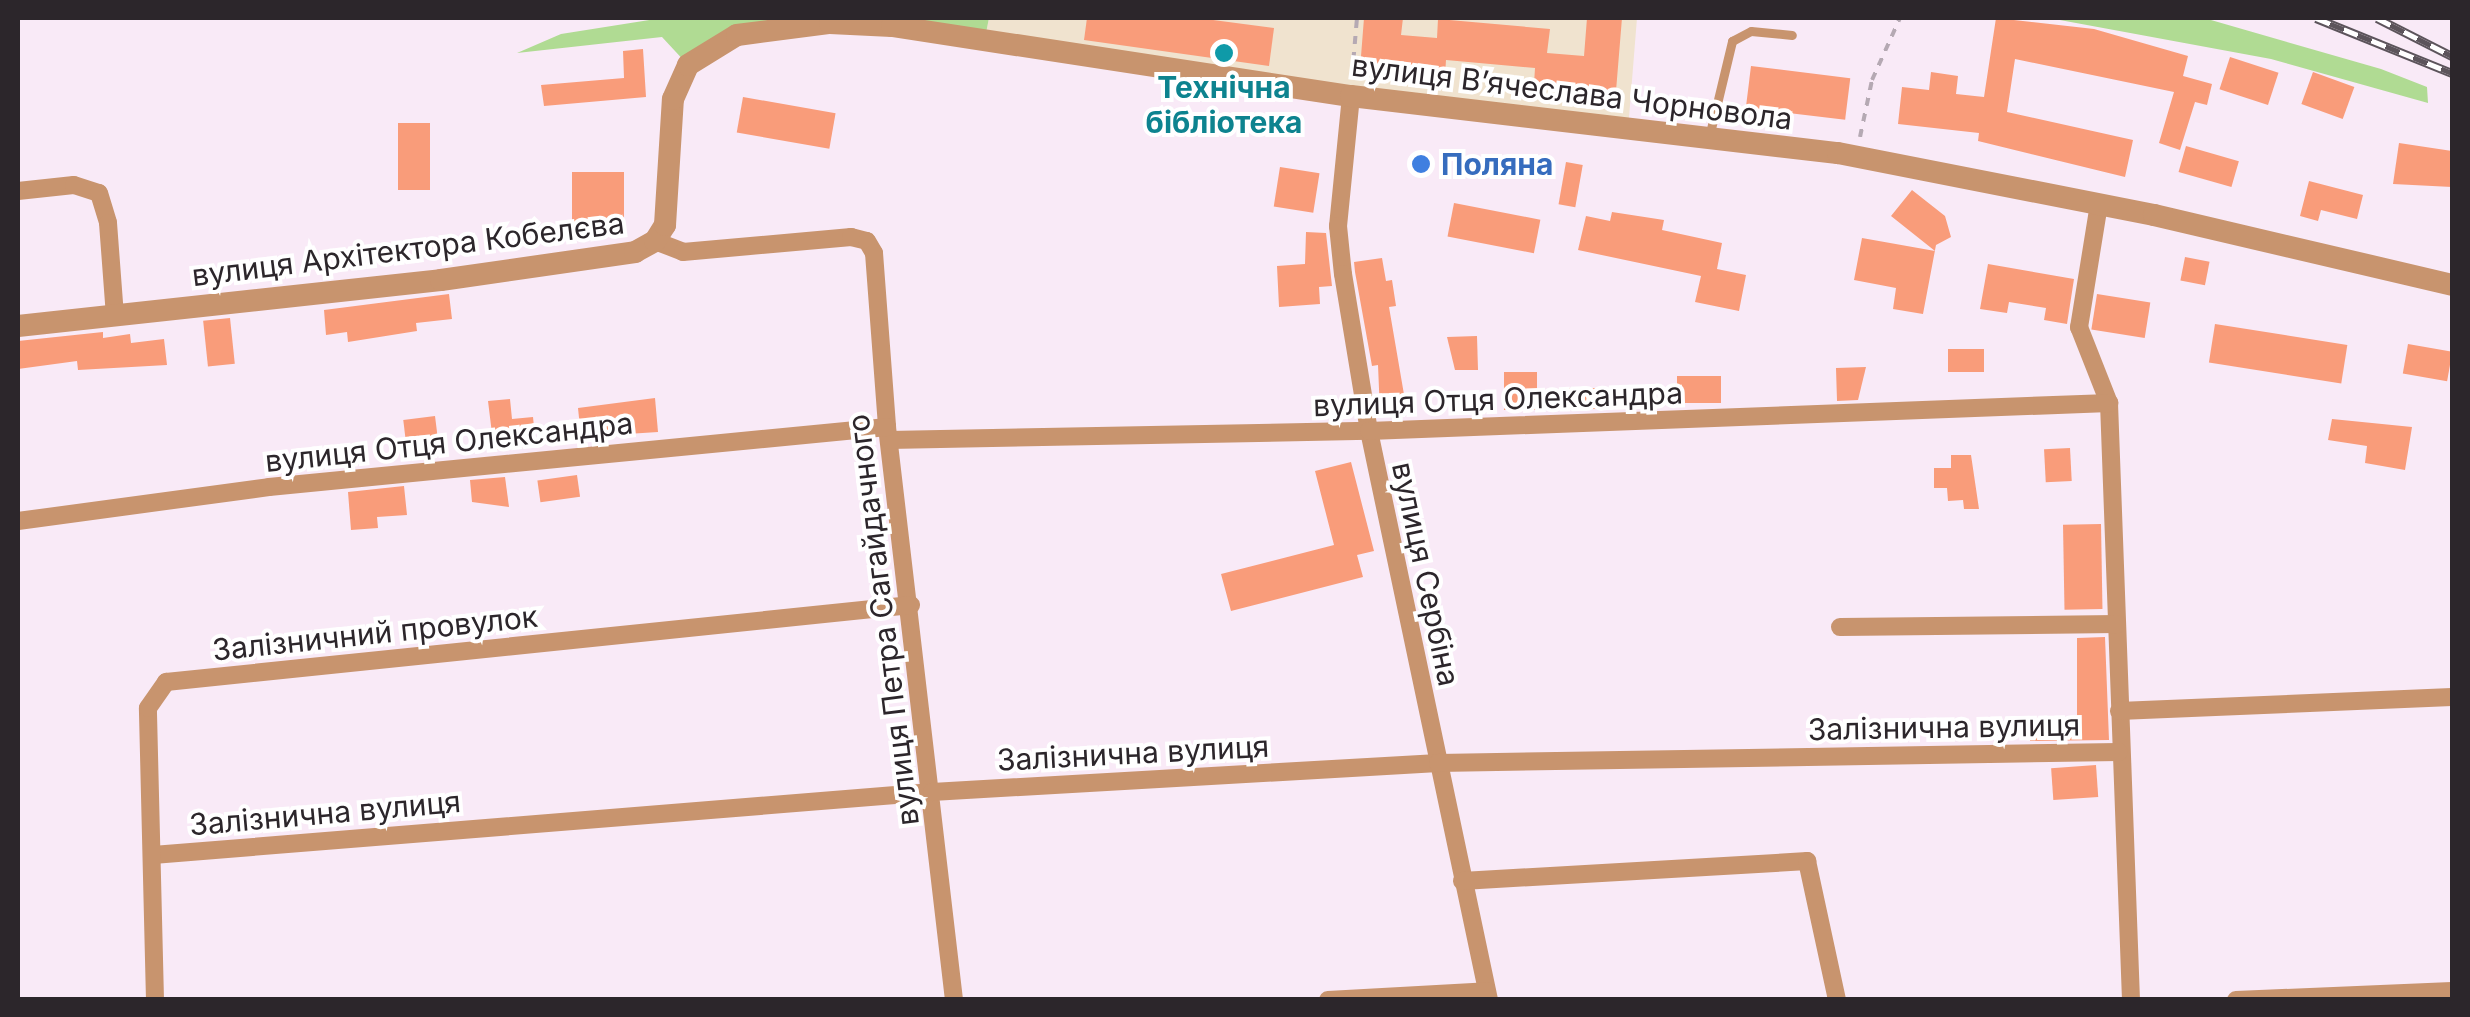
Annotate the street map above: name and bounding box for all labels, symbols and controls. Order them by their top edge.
marker: Технічна бібліотека [1213,42,1235,64]
street label: вулиця Вʼячеслава Чорновола [1350,47,1794,137]
place label: Технічна бібліотека [1146,69,1302,140]
place label: Поляна [1441,146,1553,182]
marker: Поляна [1410,153,1432,175]
street label: вулиця Архітектора Кобелєва [190,205,626,293]
street label: вулиця Отця Олександра [1313,375,1683,423]
street label: вулиця Отця Олександра [263,405,635,479]
street label: вулиця Петра Сагайдачного [840,412,926,828]
street label: вулиця Сербіна [1385,459,1467,689]
street label: Залізничний провулок [210,598,540,668]
street label: Залізнична вулиця [1807,707,2081,747]
street label: Залізнична вулиця [996,728,1270,778]
street label: Залізнична вулиця [188,783,462,843]

